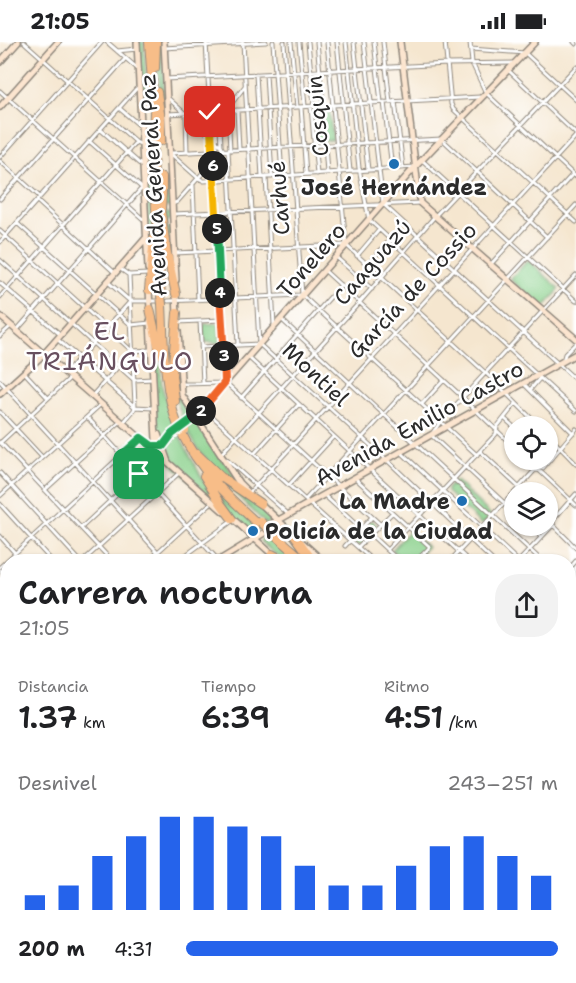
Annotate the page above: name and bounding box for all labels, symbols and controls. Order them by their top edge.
text: 21:05 [30,7,90,36]
street label: Avenida General Paz [133,73,174,297]
street label: Cosquín [300,74,335,158]
pin [184,86,235,137]
icon: check [193,95,226,128]
pin: 6 [198,151,228,181]
text: 6 [207,155,219,176]
marker: José Hernández [387,157,401,171]
street label: Carhué [262,160,297,236]
place label: José Hernández [301,173,487,202]
street label: Caaguazú [327,213,418,311]
pin: 5 [202,214,232,244]
street label: Tonelero [271,216,352,304]
street label: García de Cossio [342,216,483,365]
text: 5 [212,218,222,239]
pin: 4 [205,278,235,308]
text: 4 [214,282,226,303]
district label: EL TRIÁNGULO [26,313,194,378]
street label: Montiel [276,336,356,413]
pin: 3 [209,341,239,371]
text: 3 [218,345,230,366]
street label: Avenida Emilio Castro [310,354,529,493]
pin: 2 [186,396,216,426]
text: 2 [195,400,207,421]
map controls [504,416,558,536]
button: locate [504,416,558,470]
pin [113,448,164,499]
icon: arrive [122,457,155,490]
button: layers [504,482,558,536]
place label: La Madre [339,487,450,516]
marker: La Madre [455,494,469,508]
place label: Policía de la Ciudad [265,517,493,546]
marker: Policía de la Ciudad [246,524,260,538]
text: Carrera nocturna [18,570,312,615]
button: share [495,574,558,637]
text: 21:05 [18,615,70,641]
text: Distancia [18,676,89,697]
text: Tiempo [201,676,256,697]
text: Ritmo [384,676,429,697]
text: 1.37 [18,697,78,738]
text: 6:39 [201,697,270,738]
text: 4:51 [384,697,443,738]
text: km [78,712,106,733]
text: /km [443,712,477,733]
text: Desnivel [18,770,97,796]
text: 243–251 m [447,770,558,796]
text: 200 m [18,936,85,962]
text: 4:31 [114,936,153,962]

